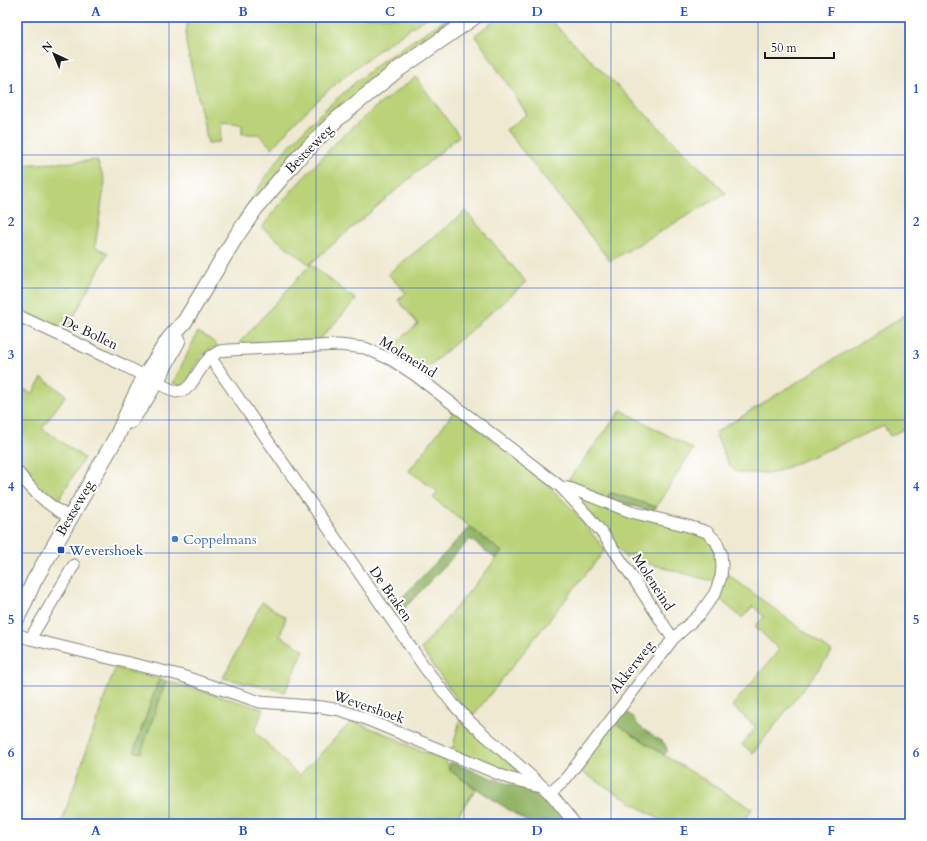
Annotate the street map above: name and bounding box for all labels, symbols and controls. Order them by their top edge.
text: A [91,3,101,21]
text: B [238,3,248,21]
text: C [385,3,395,21]
text: D [531,3,543,21]
text: E [680,3,688,21]
text: F [827,3,835,21]
north arrow [34,34,74,74]
scale bar [765,34,834,60]
text: N [39,38,56,56]
text: 50 m [771,40,798,56]
text: 1 [8,80,14,98]
text: 1 [913,80,919,98]
street label: Bestseweg [281,120,337,178]
text: 2 [8,213,15,231]
text: 2 [913,213,920,231]
street label: De Bollen [59,312,121,354]
street label: Moleneind [376,332,441,382]
text: 3 [8,346,15,364]
text: 3 [913,346,920,364]
street label: Bestseweg [51,477,99,539]
text: 4 [8,478,15,496]
text: 4 [913,478,920,496]
place label: Coppelmans [183,530,257,549]
marker: Coppelmans [170,534,180,544]
place label: Wevershoek [68,541,144,560]
marker: Wevershoek [56,545,66,555]
street label: Moleneind [628,550,679,615]
street label: De Braken [365,562,417,626]
text: 5 [8,611,14,629]
text: 5 [913,611,919,629]
street label: Akkerweg [605,637,659,697]
street label: Wevershoek [330,686,408,728]
text: 6 [8,744,15,762]
text: 6 [913,744,920,762]
text: A [91,822,101,840]
text: B [238,822,248,840]
text: C [385,822,395,840]
text: D [531,822,543,840]
text: E [680,822,688,840]
text: F [827,822,835,840]

